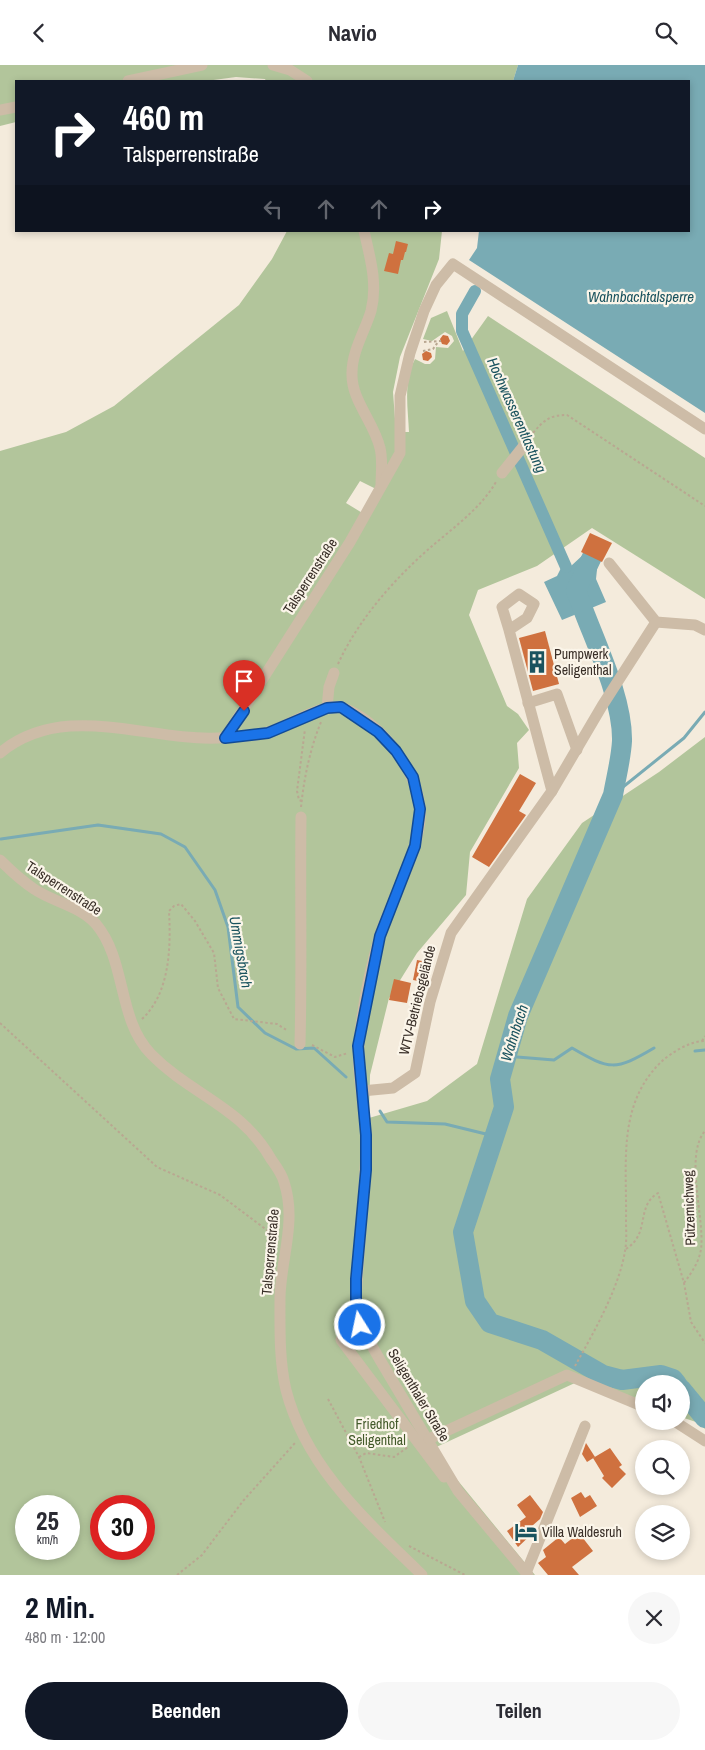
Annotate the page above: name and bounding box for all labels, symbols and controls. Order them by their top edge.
text: Navio [328,18,377,48]
icon: back [25,19,53,47]
icon: search [652,19,680,47]
text: 460 m [123,94,204,141]
icon: right [40,100,105,165]
text: Talsperrenstraße [123,139,259,169]
icon: left [259,195,287,223]
icon: ahead [312,195,340,223]
icon: ahead [365,195,393,223]
icon: right [418,195,446,223]
water label: Wahnbachtalsperre [588,286,694,307]
water label: Hochwasserentlastung [482,354,552,476]
street label: Talsperrenstraße [279,535,341,617]
place label: Pumpwerk Seligenthal [554,645,611,679]
building icon: Pumpwerk Seligenthal [524,649,550,675]
pin [223,660,265,711]
icon: arrive [230,667,258,695]
street label: Talsperrenstraße [23,857,105,919]
water label: Ummigsbach [224,915,258,990]
street label: WTV-Betriebsgelände [395,943,439,1057]
water label: Wahnbach [495,1002,533,1064]
street label: Pützemichweg [679,1169,699,1246]
street label: Talsperrenstraße [257,1208,283,1296]
position arrow [333,1298,385,1350]
street label: Seligenthaler Straße [384,1345,454,1445]
map controls [635,1375,690,1560]
button: sound [635,1375,690,1430]
park label: Friedhof Seligenthal [348,1415,406,1449]
button: search [635,1440,690,1495]
speed limit sign: 30 [90,1495,155,1560]
text: 25 [36,1504,59,1538]
button: layers [635,1505,690,1560]
hotel icon: Villa Waldesruh [513,1519,539,1545]
place label: Villa Waldesruh [542,1523,622,1541]
text: km/h [37,1532,58,1548]
text: 2 Min. [25,1587,95,1627]
button: close [628,1592,680,1644]
text: 480 m · 12:00 [25,1626,105,1648]
button: Beenden [25,1682,348,1740]
button: Teilen [358,1682,680,1740]

